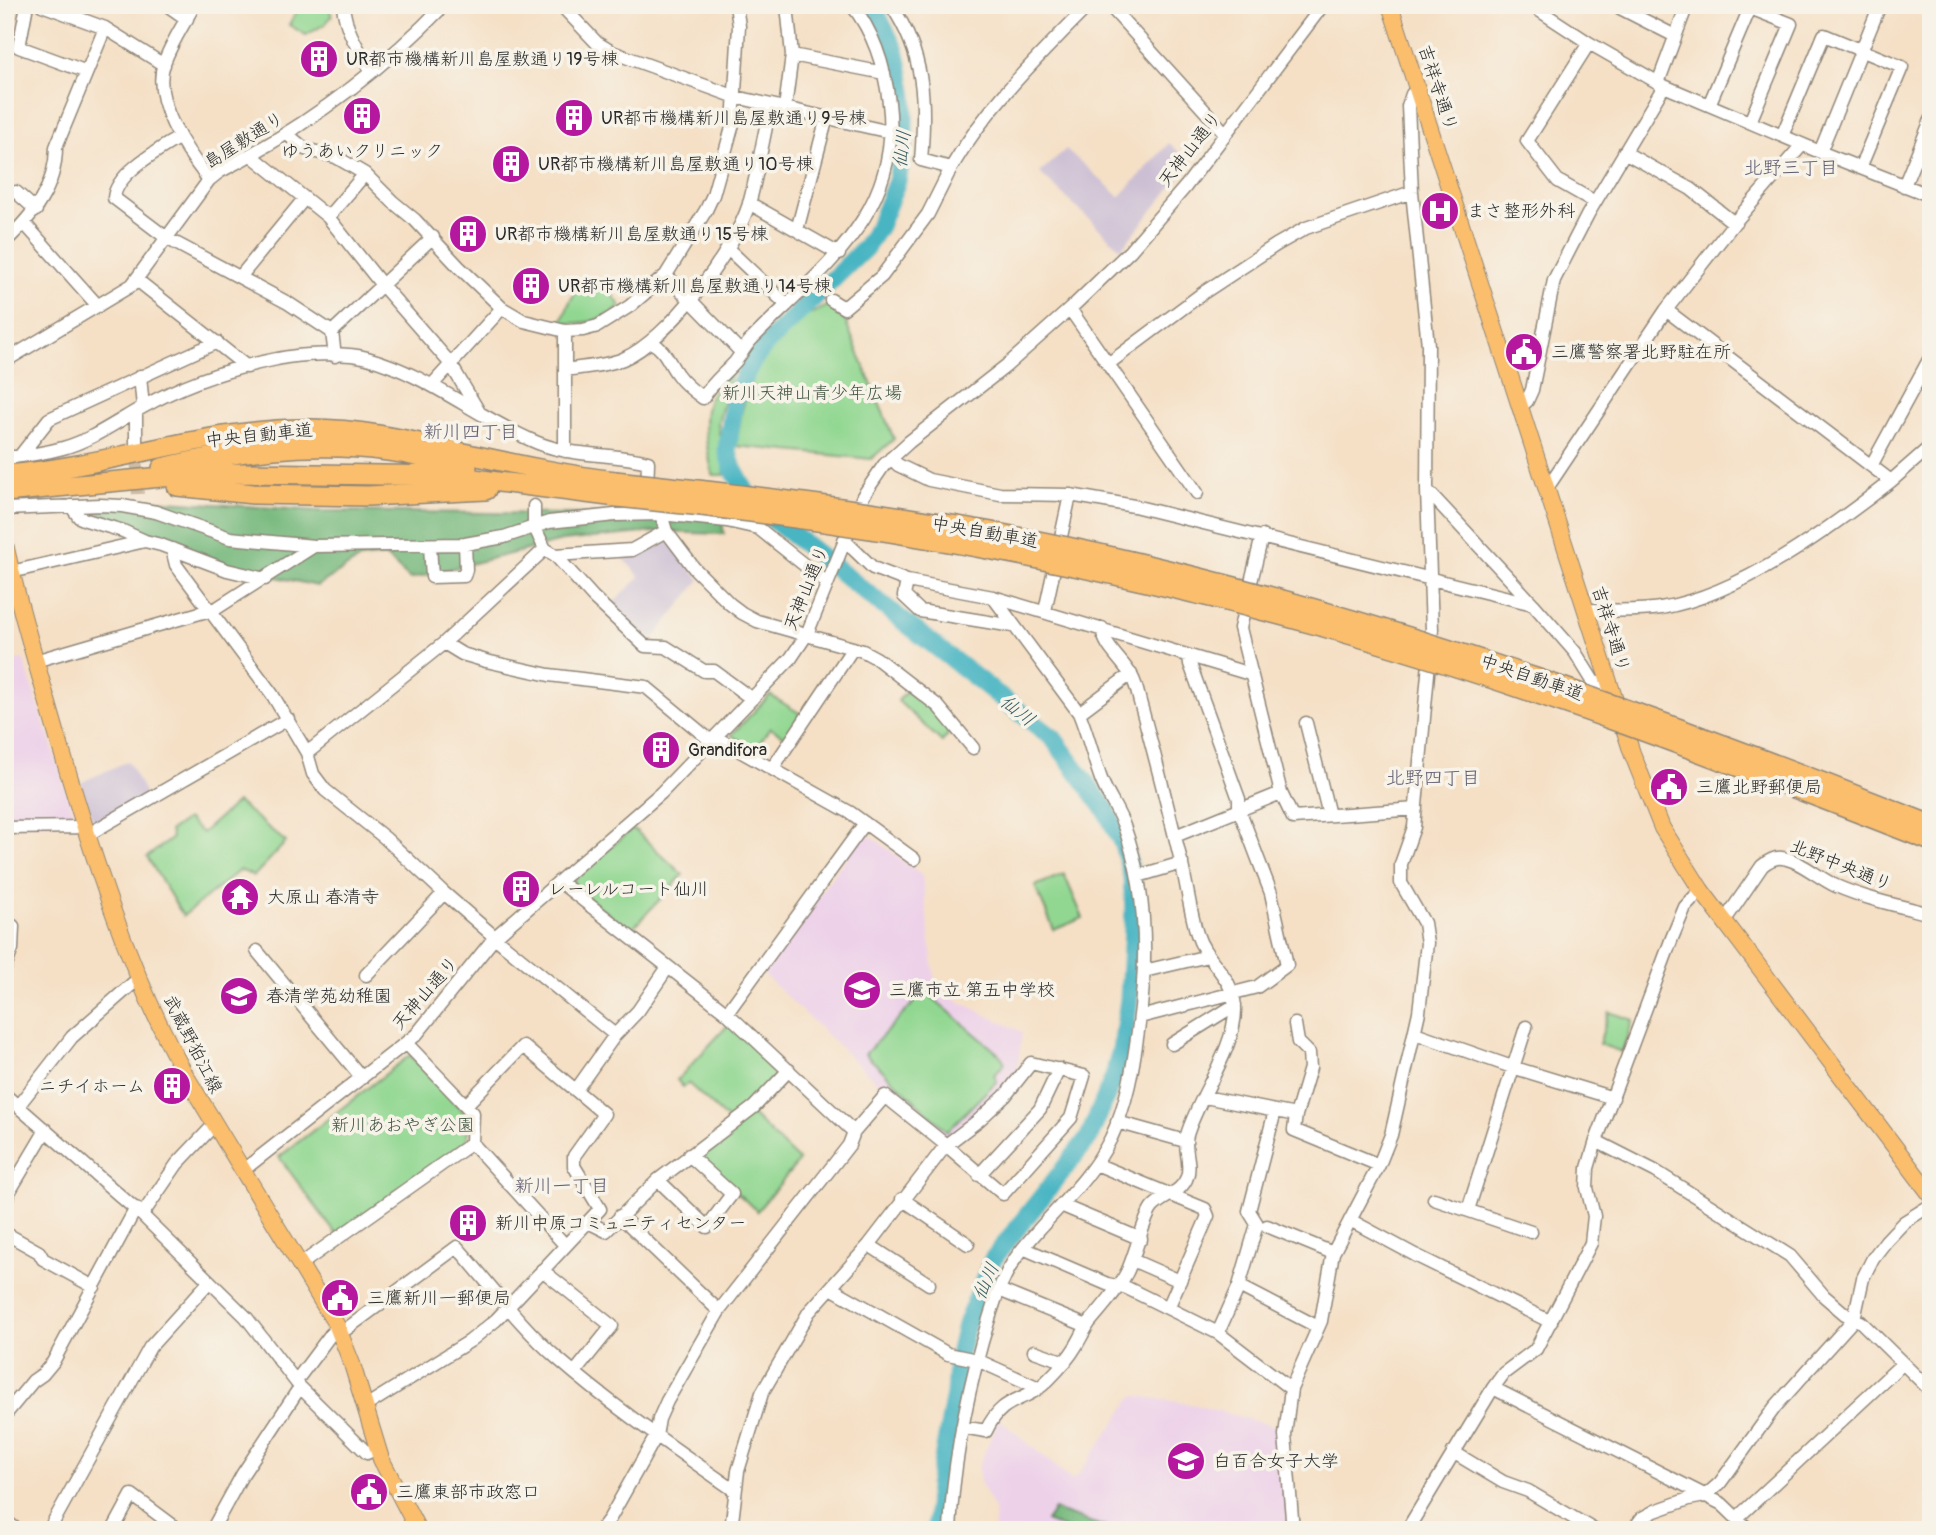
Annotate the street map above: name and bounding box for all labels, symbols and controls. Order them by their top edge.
building icon: UR都市機構新川島屋敷通り19号棟 [298,38,340,80]
street label: 吉祥寺通り [1413,42,1462,135]
place label: UR都市機構新川島屋敷通り19号棟 [346,48,619,71]
building icon: ゆうあいクリニック [341,95,383,137]
building icon: UR都市機構新川島屋敷通り9号棟 [553,97,595,139]
street label: 島屋敷通り [200,107,289,174]
place label: UR都市機構新川島屋敷通り9号棟 [601,107,867,130]
street label: 天神山通り [1154,107,1227,192]
water label: 仙川 [888,129,916,169]
place label: ゆうあいクリニック [281,140,443,163]
building icon: UR都市機構新川島屋敷通り10号棟 [490,143,532,185]
place label: UR都市機構新川島屋敷通り10号棟 [538,153,814,176]
district label: 北野三丁目 [1743,156,1839,180]
hospital icon: まさ整形外科 [1419,190,1461,232]
place label: まさ整形外科 [1467,200,1575,223]
building icon: UR都市機構新川島屋敷通り15号棟 [447,213,489,255]
place label: UR都市機構新川島屋敷通り15号棟 [495,223,768,246]
building icon: UR都市機構新川島屋敷通り14号棟 [510,265,552,307]
place label: UR都市機構新川島屋敷通り14号棟 [558,275,832,298]
public building icon: 三鷹警察署北野駐在所 [1503,331,1545,373]
place label: 三鷹警察署北野駐在所 [1551,341,1731,364]
park label: 新川天神山青少年広場 [722,382,902,405]
street label: 中央自動車道 [204,418,314,453]
district label: 新川四丁目 [423,420,519,444]
street label: 中央自動車道 [930,512,1040,553]
street label: 天神山通り [779,542,834,634]
street label: 吉祥寺通り [1586,583,1635,676]
street label: 中央自動車道 [1477,649,1587,706]
water label: 仙川 [995,690,1040,732]
building icon: Grandifora [640,729,682,771]
place label: Grandifora [688,739,767,762]
district label: 北野四丁目 [1385,766,1481,790]
public building icon: 三鷹北野郵便局 [1648,766,1690,808]
place label: 三鷹北野郵便局 [1696,776,1822,799]
street label: 北野中央通り [1786,835,1895,896]
building icon: レーレルコート仙川 [500,868,542,910]
temple icon: 大原山 春清寺 [219,876,261,918]
place label: レーレルコート仙川 [548,878,709,901]
place label: 大原山 春清寺 [267,886,379,909]
street label: 天神山通り [387,952,464,1035]
school or university icon: 三鷹市立 第五中学校 [841,969,883,1011]
school or university icon: 春清学苑幼稚園 [218,975,260,1017]
place label: 三鷹市立 第五中学校 [889,979,1055,1002]
place label: 春清学苑幼稚園 [266,985,392,1008]
street label: 武蔵野狛江線 [158,991,227,1098]
building icon: ニチイホーム [151,1065,193,1107]
place label: ニチイホーム [39,1075,145,1098]
park label: 新川あおやぎ公園 [331,1114,475,1137]
district label: 新川一丁目 [514,1174,610,1198]
building icon: 新川中原コミュニティセンター [447,1202,489,1244]
place label: 新川中原コミュニティセンター [495,1212,746,1235]
water label: 仙川 [967,1259,1005,1304]
public building icon: 三鷹新川一郵便局 [319,1277,361,1319]
place label: 三鷹新川一郵便局 [367,1287,511,1310]
school or university icon: 白百合女子大学 [1165,1440,1207,1482]
place label: 白百合女子大学 [1213,1450,1339,1473]
public building icon: 三鷹東部市政窓口 [348,1471,390,1513]
place label: 三鷹東部市政窓口 [396,1481,540,1504]

